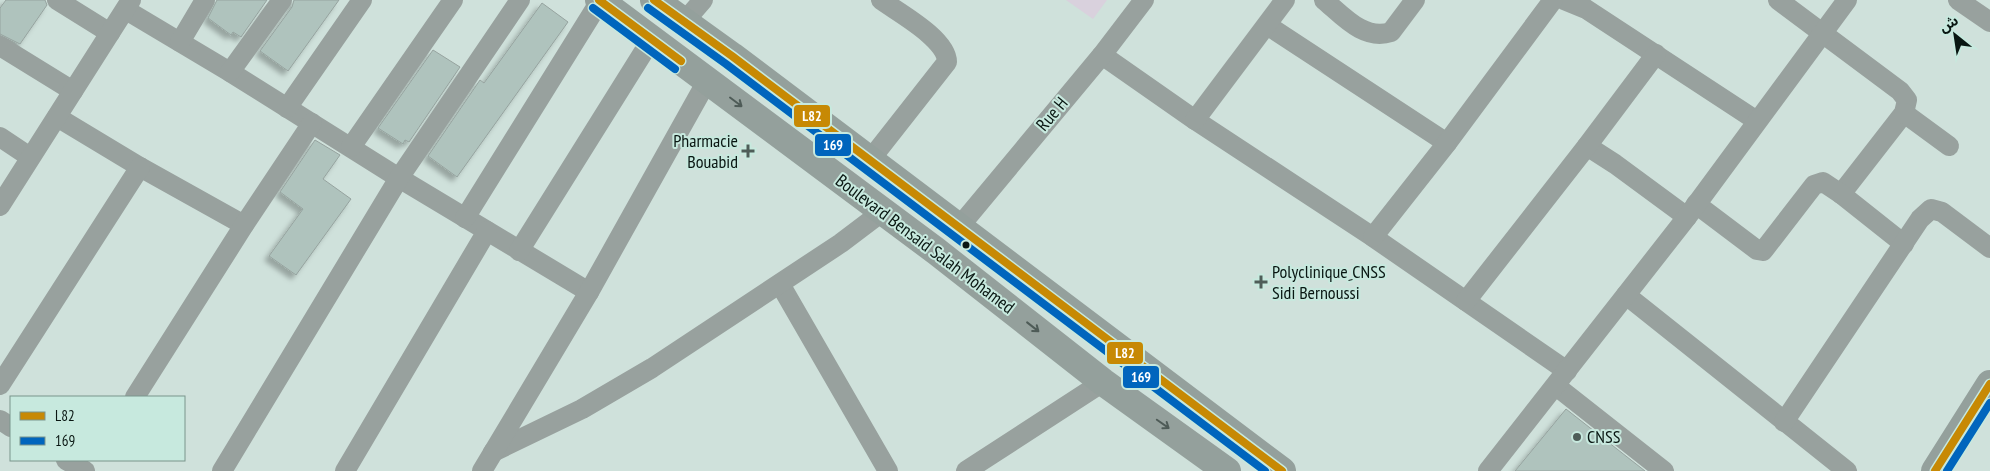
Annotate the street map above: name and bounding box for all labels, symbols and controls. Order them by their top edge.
north arrow [1930,10,1980,60]
text: ش [1936,11,1961,36]
street label: Rue H [1031,92,1072,135]
one-way arrow [729,97,743,107]
line badge: L82 [793,104,831,128]
text: L82 [802,107,822,125]
place label: Pharmacie Bouabid [673,129,738,173]
line badge: 169 [814,133,852,157]
text: 169 [823,136,843,154]
marker: Pharmacie Bouabid [742,145,754,157]
street label: Boulevard Bensaid Salah Mohamed [831,169,1019,318]
unlabelled marker [961,240,971,250]
place label: Polyclinique ِCNSS Sidi Bernoussi [1272,260,1386,304]
marker: Polyclinique ِCNSS Sidi Bernoussi [1254,275,1268,289]
one-way arrow [1026,322,1040,332]
line badge: L82 [1106,341,1144,365]
text: L82 [1115,344,1135,362]
line badge: 169 [1122,365,1160,389]
text: 169 [1131,368,1151,386]
legend [10,396,185,461]
text: L82 [55,406,75,425]
one-way arrow [1156,419,1170,429]
place label: CNSS [1587,425,1621,448]
text: 169 [55,431,75,450]
marker: CNSS [1571,431,1583,443]

